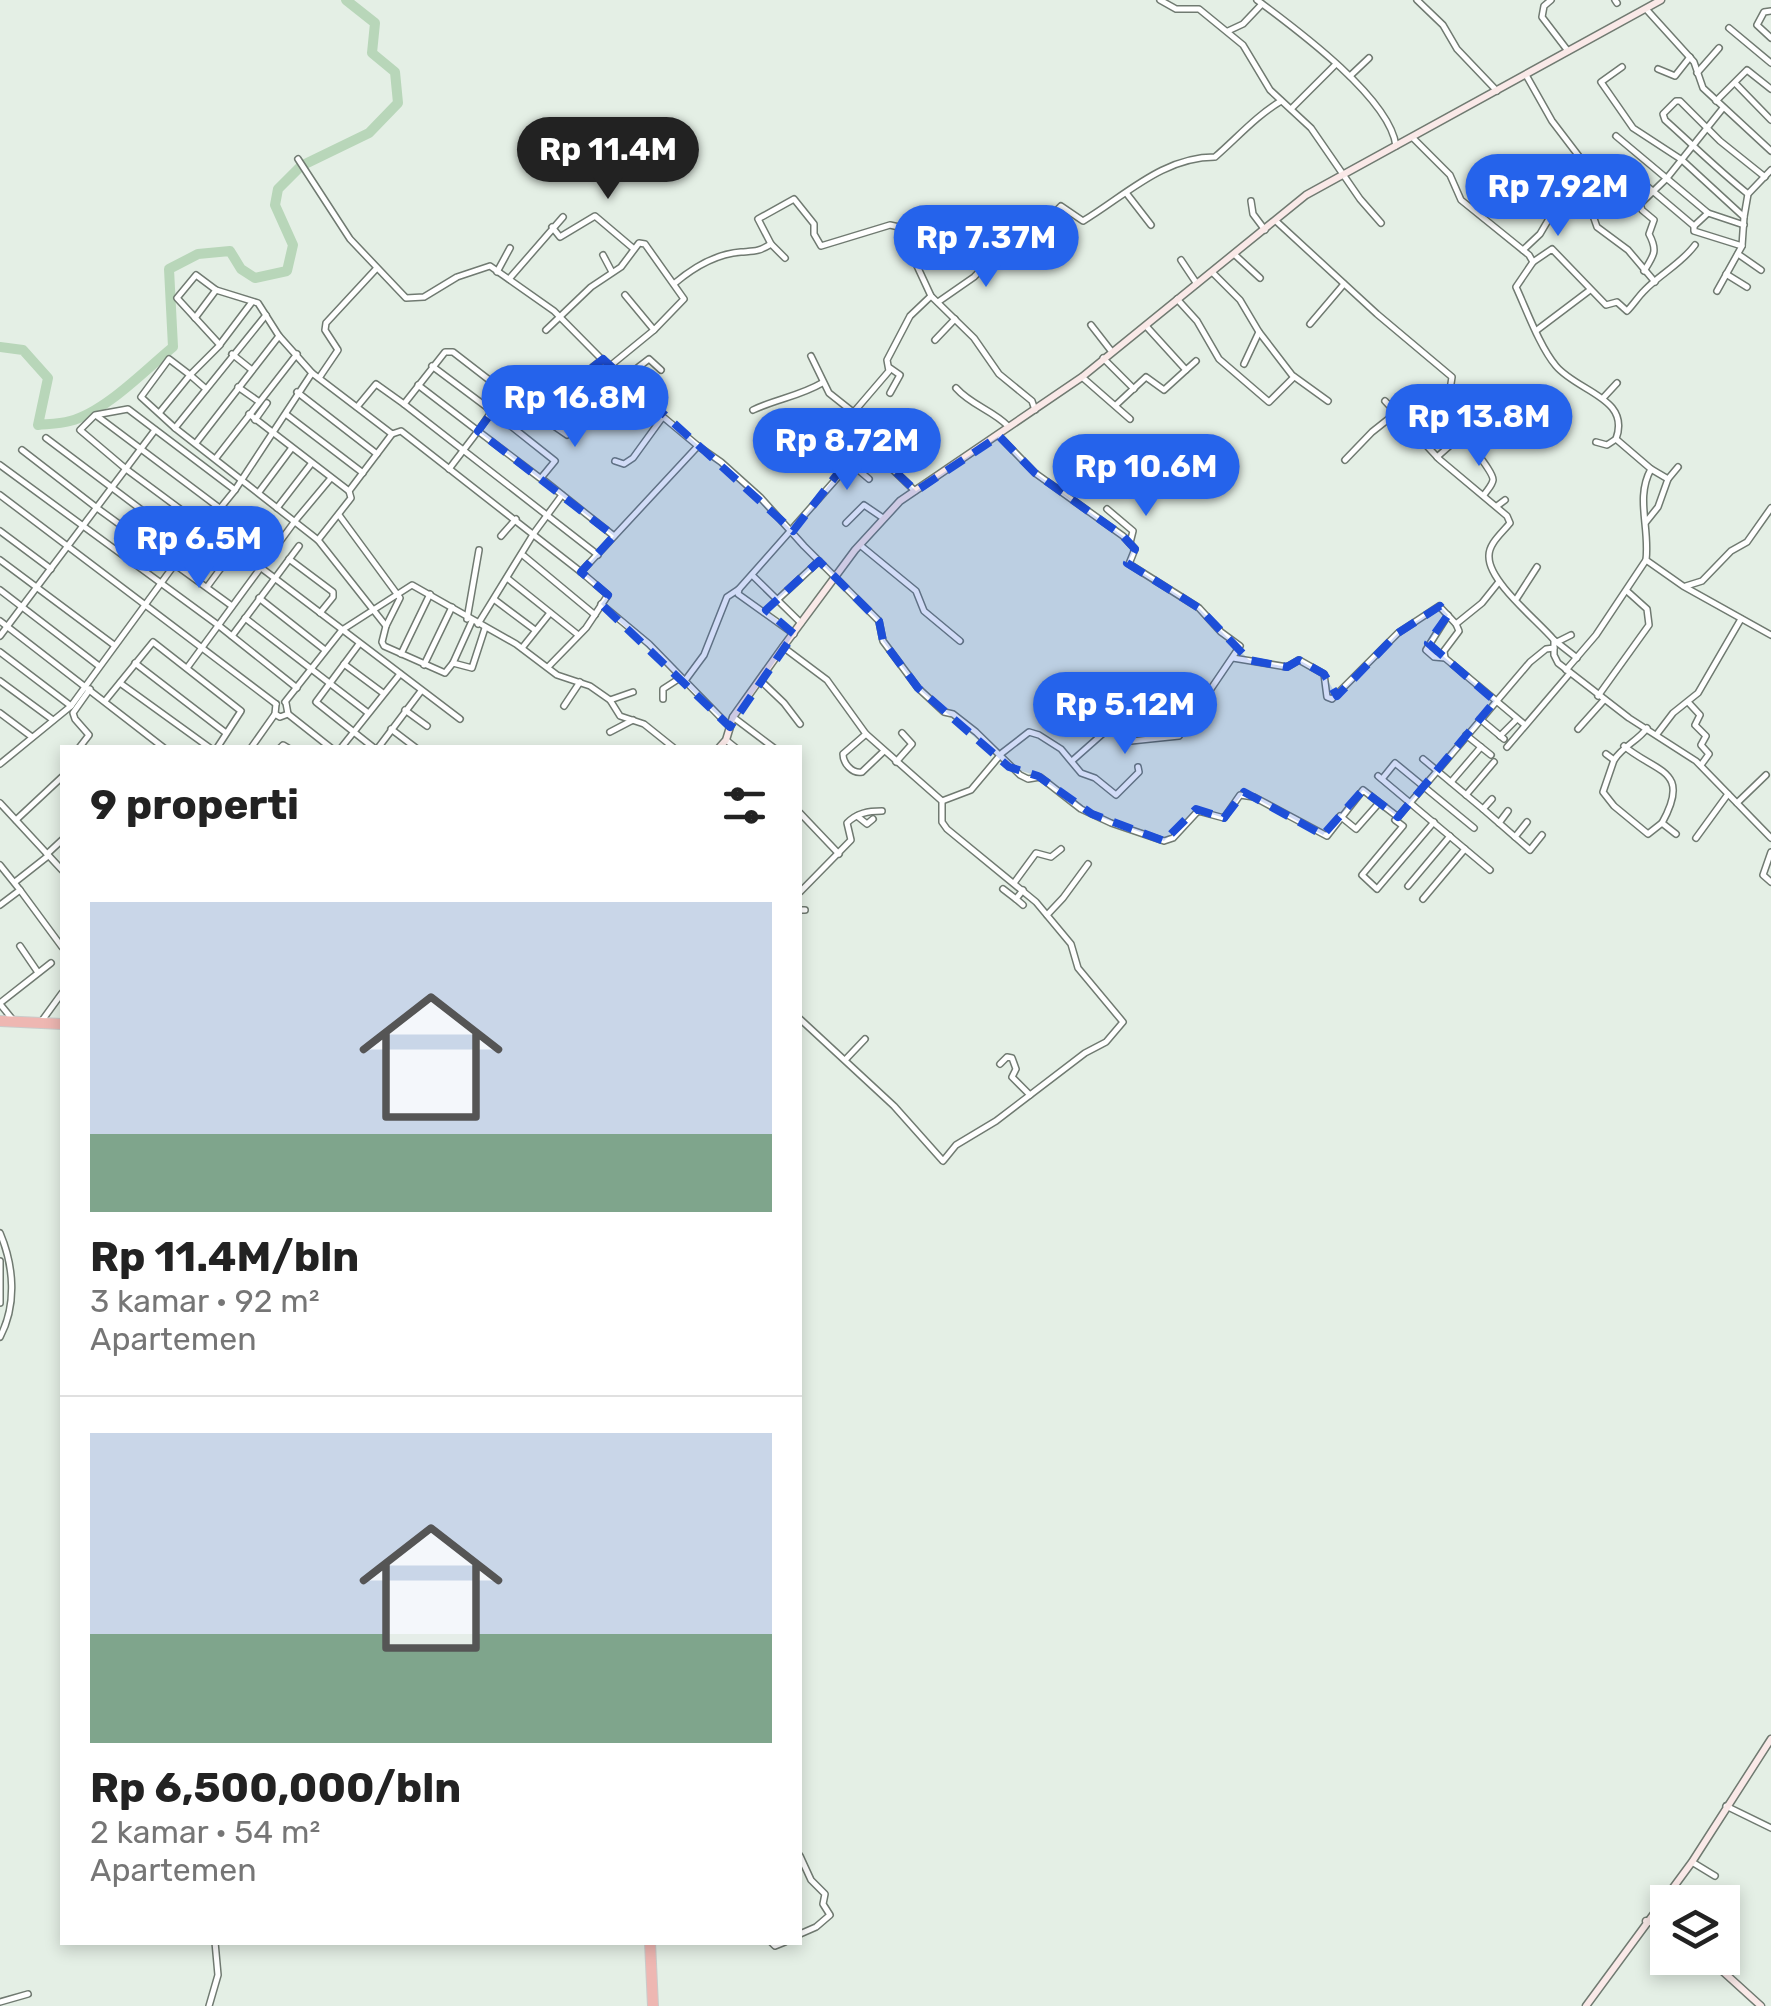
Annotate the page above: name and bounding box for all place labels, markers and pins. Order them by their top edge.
pin: Rp 11.4M [505,117,711,202]
pin: Rp 7.92M [1455,154,1661,239]
pin: Rp 7.37M [883,205,1089,290]
pin: Rp 16.8M [472,365,678,450]
pin: Rp 13.8M [1376,384,1582,469]
pin: Rp 8.72M [744,408,950,493]
pin: Rp 10.6M [1043,434,1249,519]
pin: Rp 6.5M [107,506,291,591]
pin: Rp 5.12M [1022,672,1228,757]

